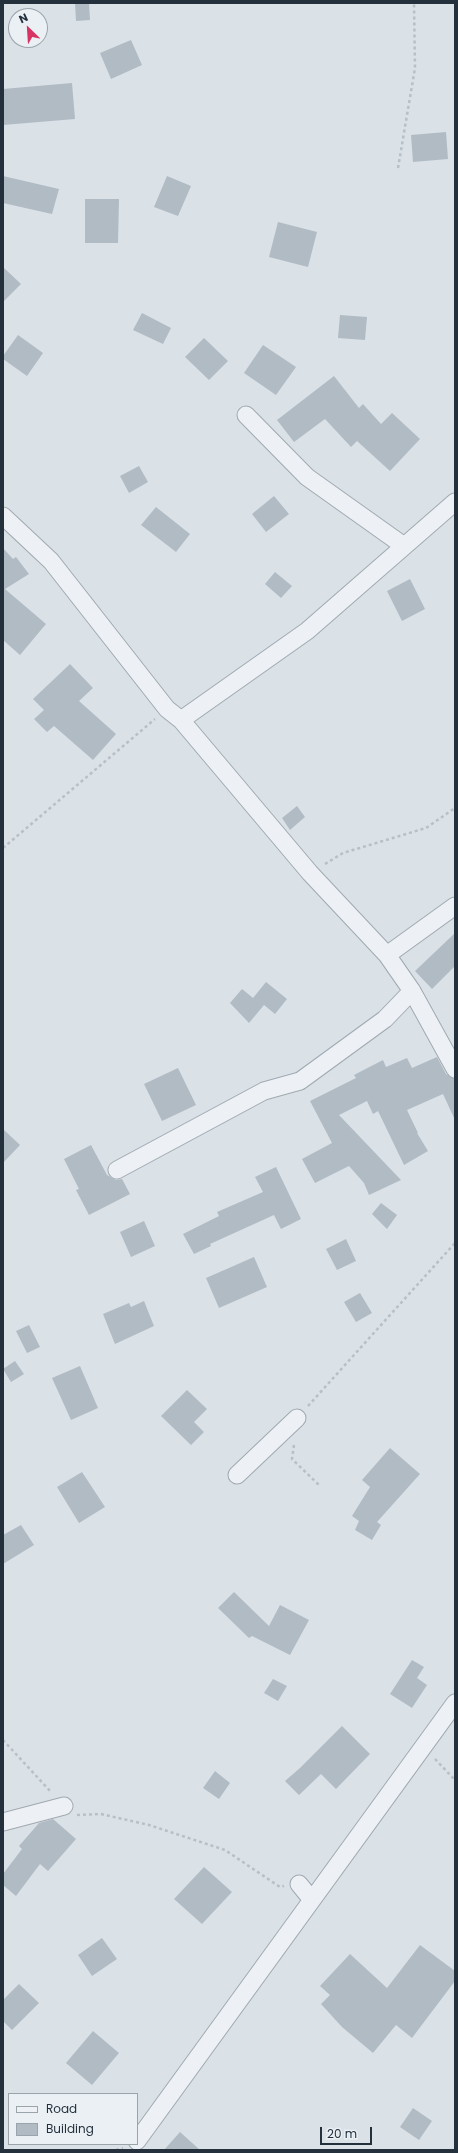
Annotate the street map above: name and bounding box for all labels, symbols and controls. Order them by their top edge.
north arrow [8,8,48,48]
text: N [16,9,30,27]
legend [8,2093,138,2145]
text: Road [46,2100,77,2117]
scale bar [322,2119,374,2145]
text: Building [46,2120,94,2137]
text: 20 m [327,2125,357,2142]

